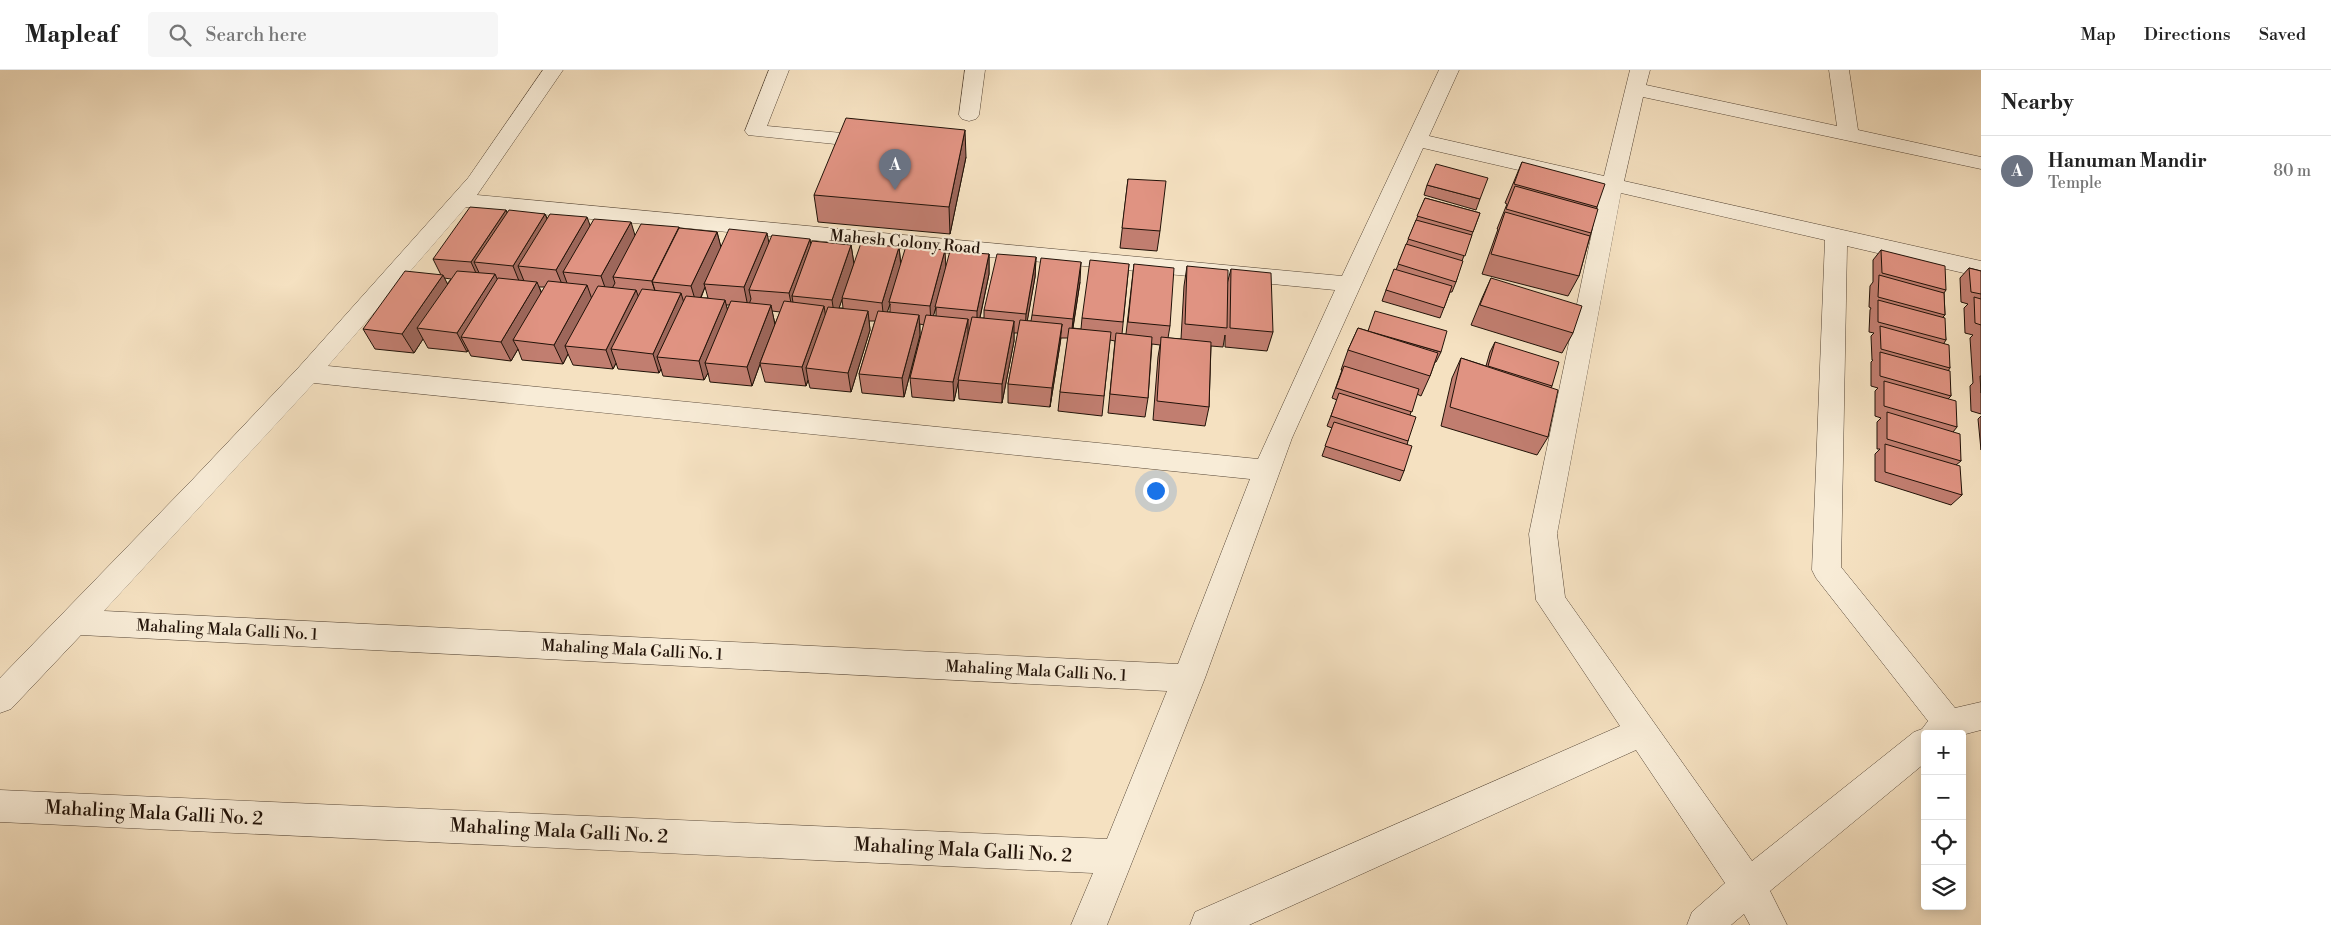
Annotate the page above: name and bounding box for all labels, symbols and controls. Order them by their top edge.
search box [148,12,498,57]
text: Mapleaf [25,20,118,50]
icon: search [166,21,194,49]
text: Search here [206,23,307,47]
text: Map [2080,23,2116,46]
text: Directions [2144,23,2231,46]
text: Saved [2259,23,2306,46]
text: Nearby [2001,90,2074,116]
pin: A [879,149,911,190]
text: Hanuman Mandir [2048,149,2207,173]
text: A [2011,161,2023,181]
text: 80 m [2273,161,2311,181]
text: Temple [2048,173,2102,193]
street label: Mahesh Colony Road [829,225,981,259]
your location [1143,478,1169,504]
street label: Mahaling Mala Galli No. 1 [136,615,318,645]
street label: Mahaling Mala Galli No. 1 [541,635,723,665]
street label: Mahaling Mala Galli No. 1 [945,656,1127,686]
map controls [1921,730,1966,910]
button: + [1921,730,1966,775]
button: − [1921,775,1966,820]
street label: Mahaling Mala Galli No. 2 [44,795,264,831]
street label: Mahaling Mala Galli No. 2 [449,813,669,849]
button: locate [1921,820,1966,865]
street label: Mahaling Mala Galli No. 2 [853,832,1073,868]
button: layers [1921,865,1966,910]

